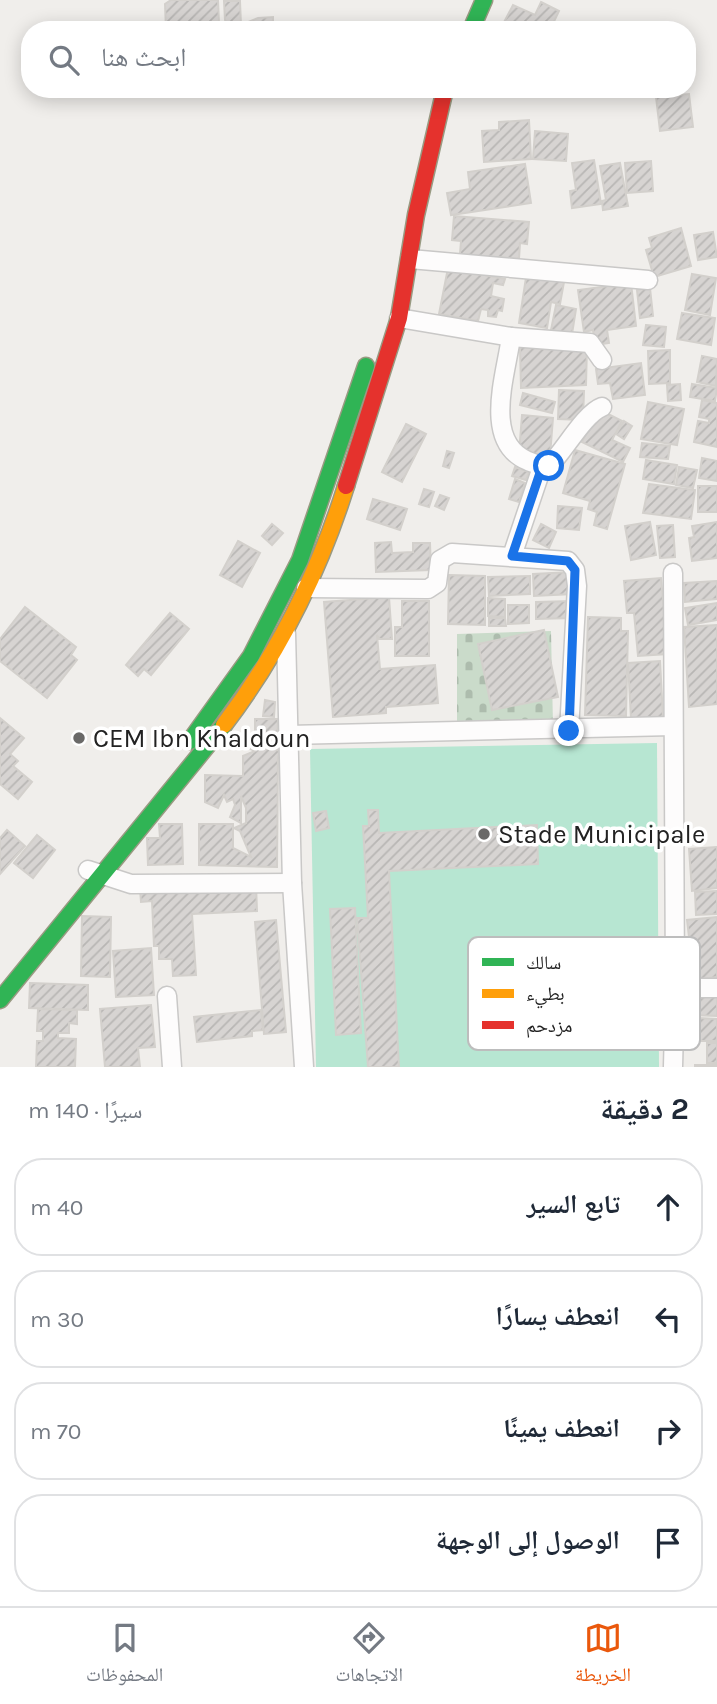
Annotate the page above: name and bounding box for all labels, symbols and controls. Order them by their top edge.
search box [21,21,696,98]
icon: search [45,41,83,79]
text: ابحث هنا [101,42,186,73]
route start [533,450,564,481]
route end [553,715,584,746]
place label: CEM Ibn Khaldoun [93,723,310,754]
marker: CEM Ibn Khaldoun [71,730,87,746]
place label: Stade Municipale [498,819,705,850]
marker: Stade Municipale [476,826,492,842]
legend [468,937,700,1050]
text: سالك [526,952,561,974]
text: بطيء [526,983,565,1009]
text: مزدحم [526,1015,572,1038]
text: 2 دقيقة [600,1091,689,1127]
text: سيرًا · 140 m [28,1097,142,1124]
icon: ahead [649,1188,687,1226]
text: تابع السير [527,1189,620,1220]
text: 40 m [30,1194,84,1221]
icon: left [649,1300,687,1338]
text: انعطف يسارًا [496,1301,620,1332]
text: 30 m [30,1306,84,1333]
icon: right [649,1412,687,1450]
text: انعطف يمينًا [503,1413,620,1444]
text: 70 m [30,1418,81,1445]
icon: arrive [649,1524,687,1562]
text: الوصول إلى الوجهة [436,1525,620,1556]
tab: المحفوظات [86,1619,163,1693]
tab: الاتجاهات [335,1619,403,1693]
tab: الخريطة [575,1619,631,1693]

